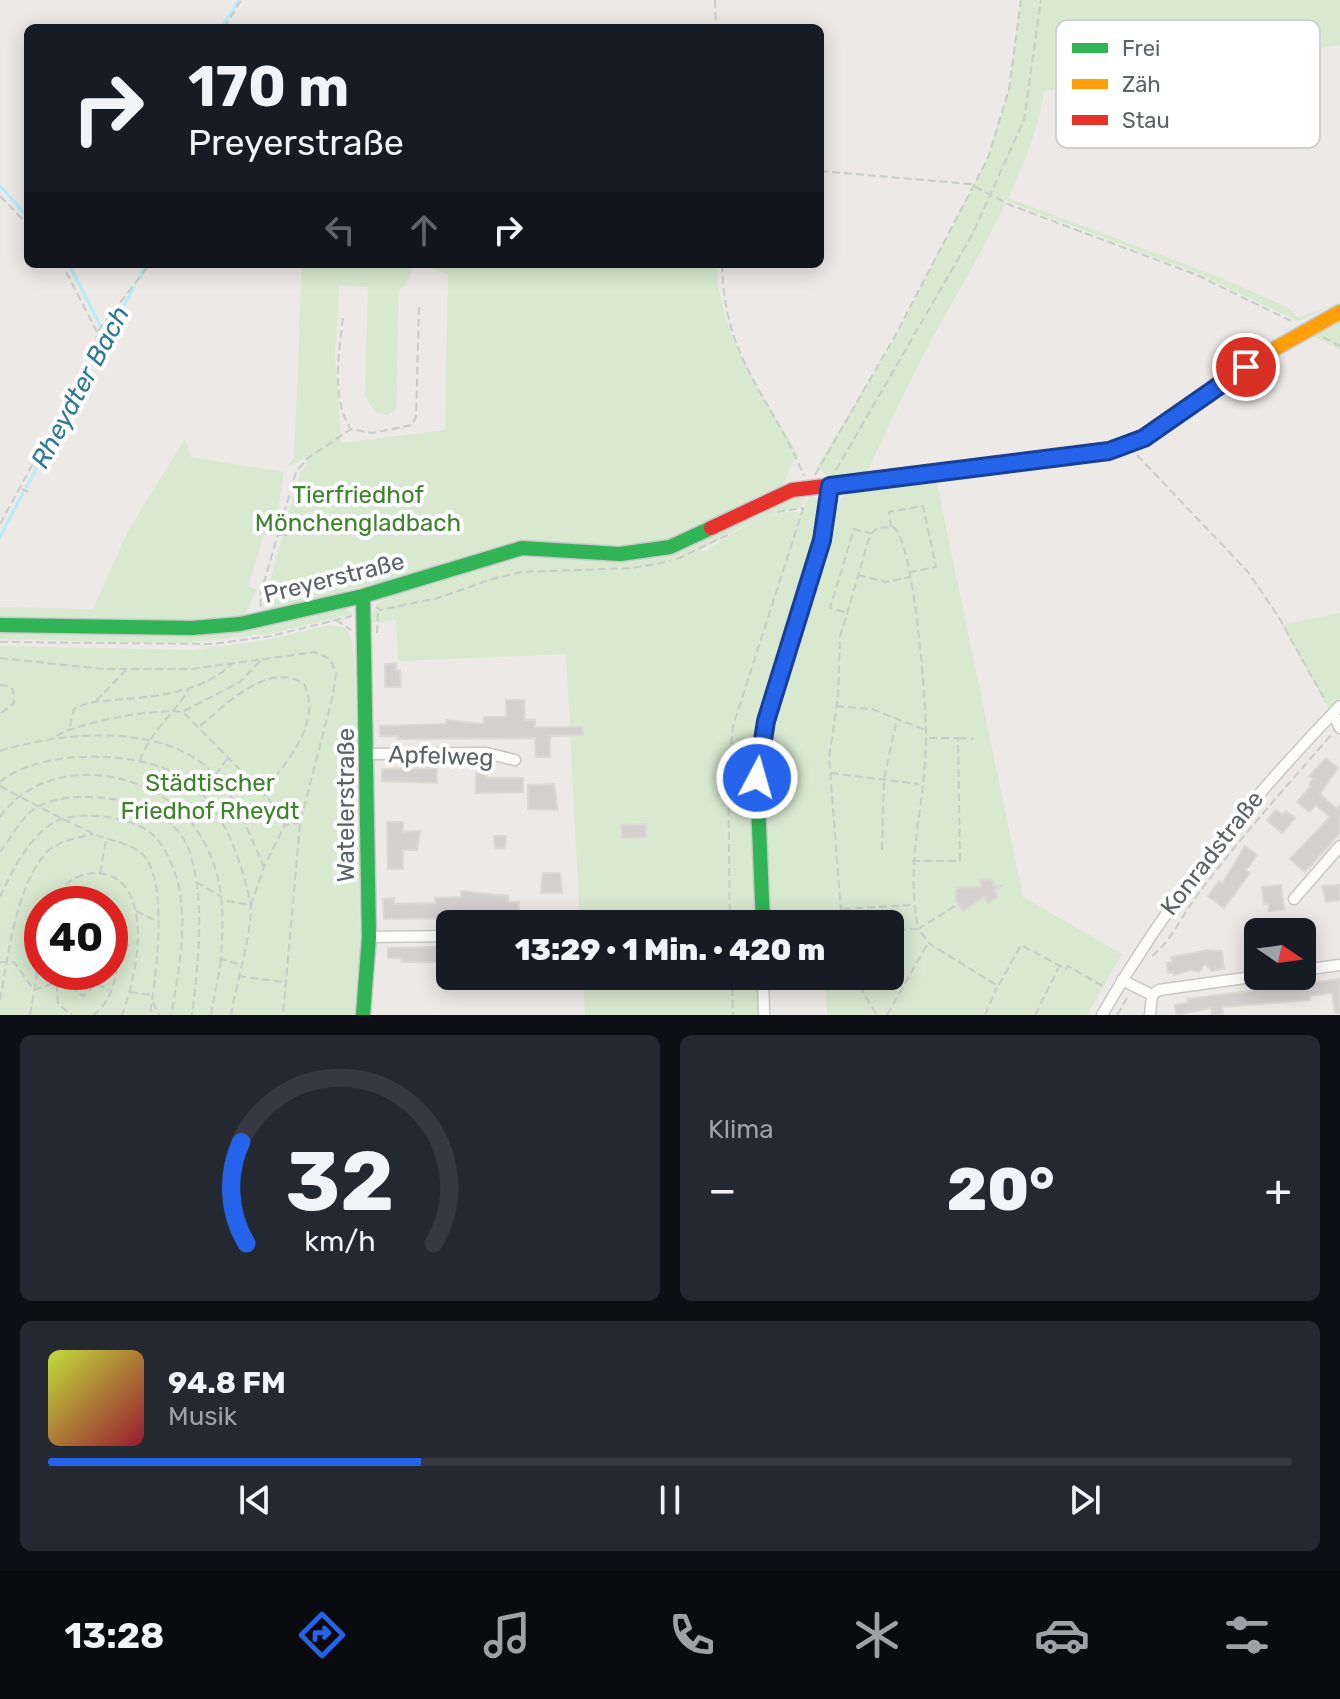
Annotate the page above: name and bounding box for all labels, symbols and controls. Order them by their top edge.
legend [1056,20,1320,148]
text: Frei [1122,35,1160,62]
text: 170 m [188,54,349,120]
icon: right [56,56,160,160]
text: Zäh [1122,71,1161,98]
text: Stau [1122,107,1170,134]
text: Preyerstraße [188,121,404,164]
icon: left [318,208,362,252]
icon: ahead [402,208,446,252]
icon: right [486,208,530,252]
water label: Rheydter Bach [25,301,136,474]
pin [1212,333,1280,401]
icon: arrive [1224,345,1268,389]
park label: Tierfriedhof Mönchengladbach [255,481,461,537]
street label: Preyerstraße [261,547,407,609]
street label: Watelerstraße [332,728,360,882]
position arrow [715,736,799,820]
street label: Apfelweg [388,740,494,772]
park label: Städtischer Friedhof Rheydt [121,769,299,825]
street label: Konradstraße [1155,785,1269,921]
speed limit sign: 40 [24,886,128,990]
north arrow [1244,918,1316,990]
map controls [1244,918,1316,990]
text: 13:29 · 1 Min. · 420 m [515,932,825,968]
text: Klima [708,1114,774,1145]
text: 32 [286,1132,394,1231]
text: 20° [947,1154,1054,1225]
text: − [708,1164,737,1216]
text: + [1265,1164,1292,1216]
text: km/h [304,1224,376,1258]
text: 94.8 FM [168,1365,286,1401]
text: Musik [168,1401,237,1432]
icon: previous [233,1478,277,1522]
icon: pause [648,1478,692,1522]
icon: next [1063,1478,1107,1522]
icon: directions [294,1607,350,1663]
icon: music [479,1607,535,1663]
icon: phone [664,1607,720,1663]
icon: climate [849,1607,905,1663]
icon: car [1034,1607,1090,1663]
icon: filters [1219,1607,1275,1663]
text: 13:28 [65,1614,164,1657]

